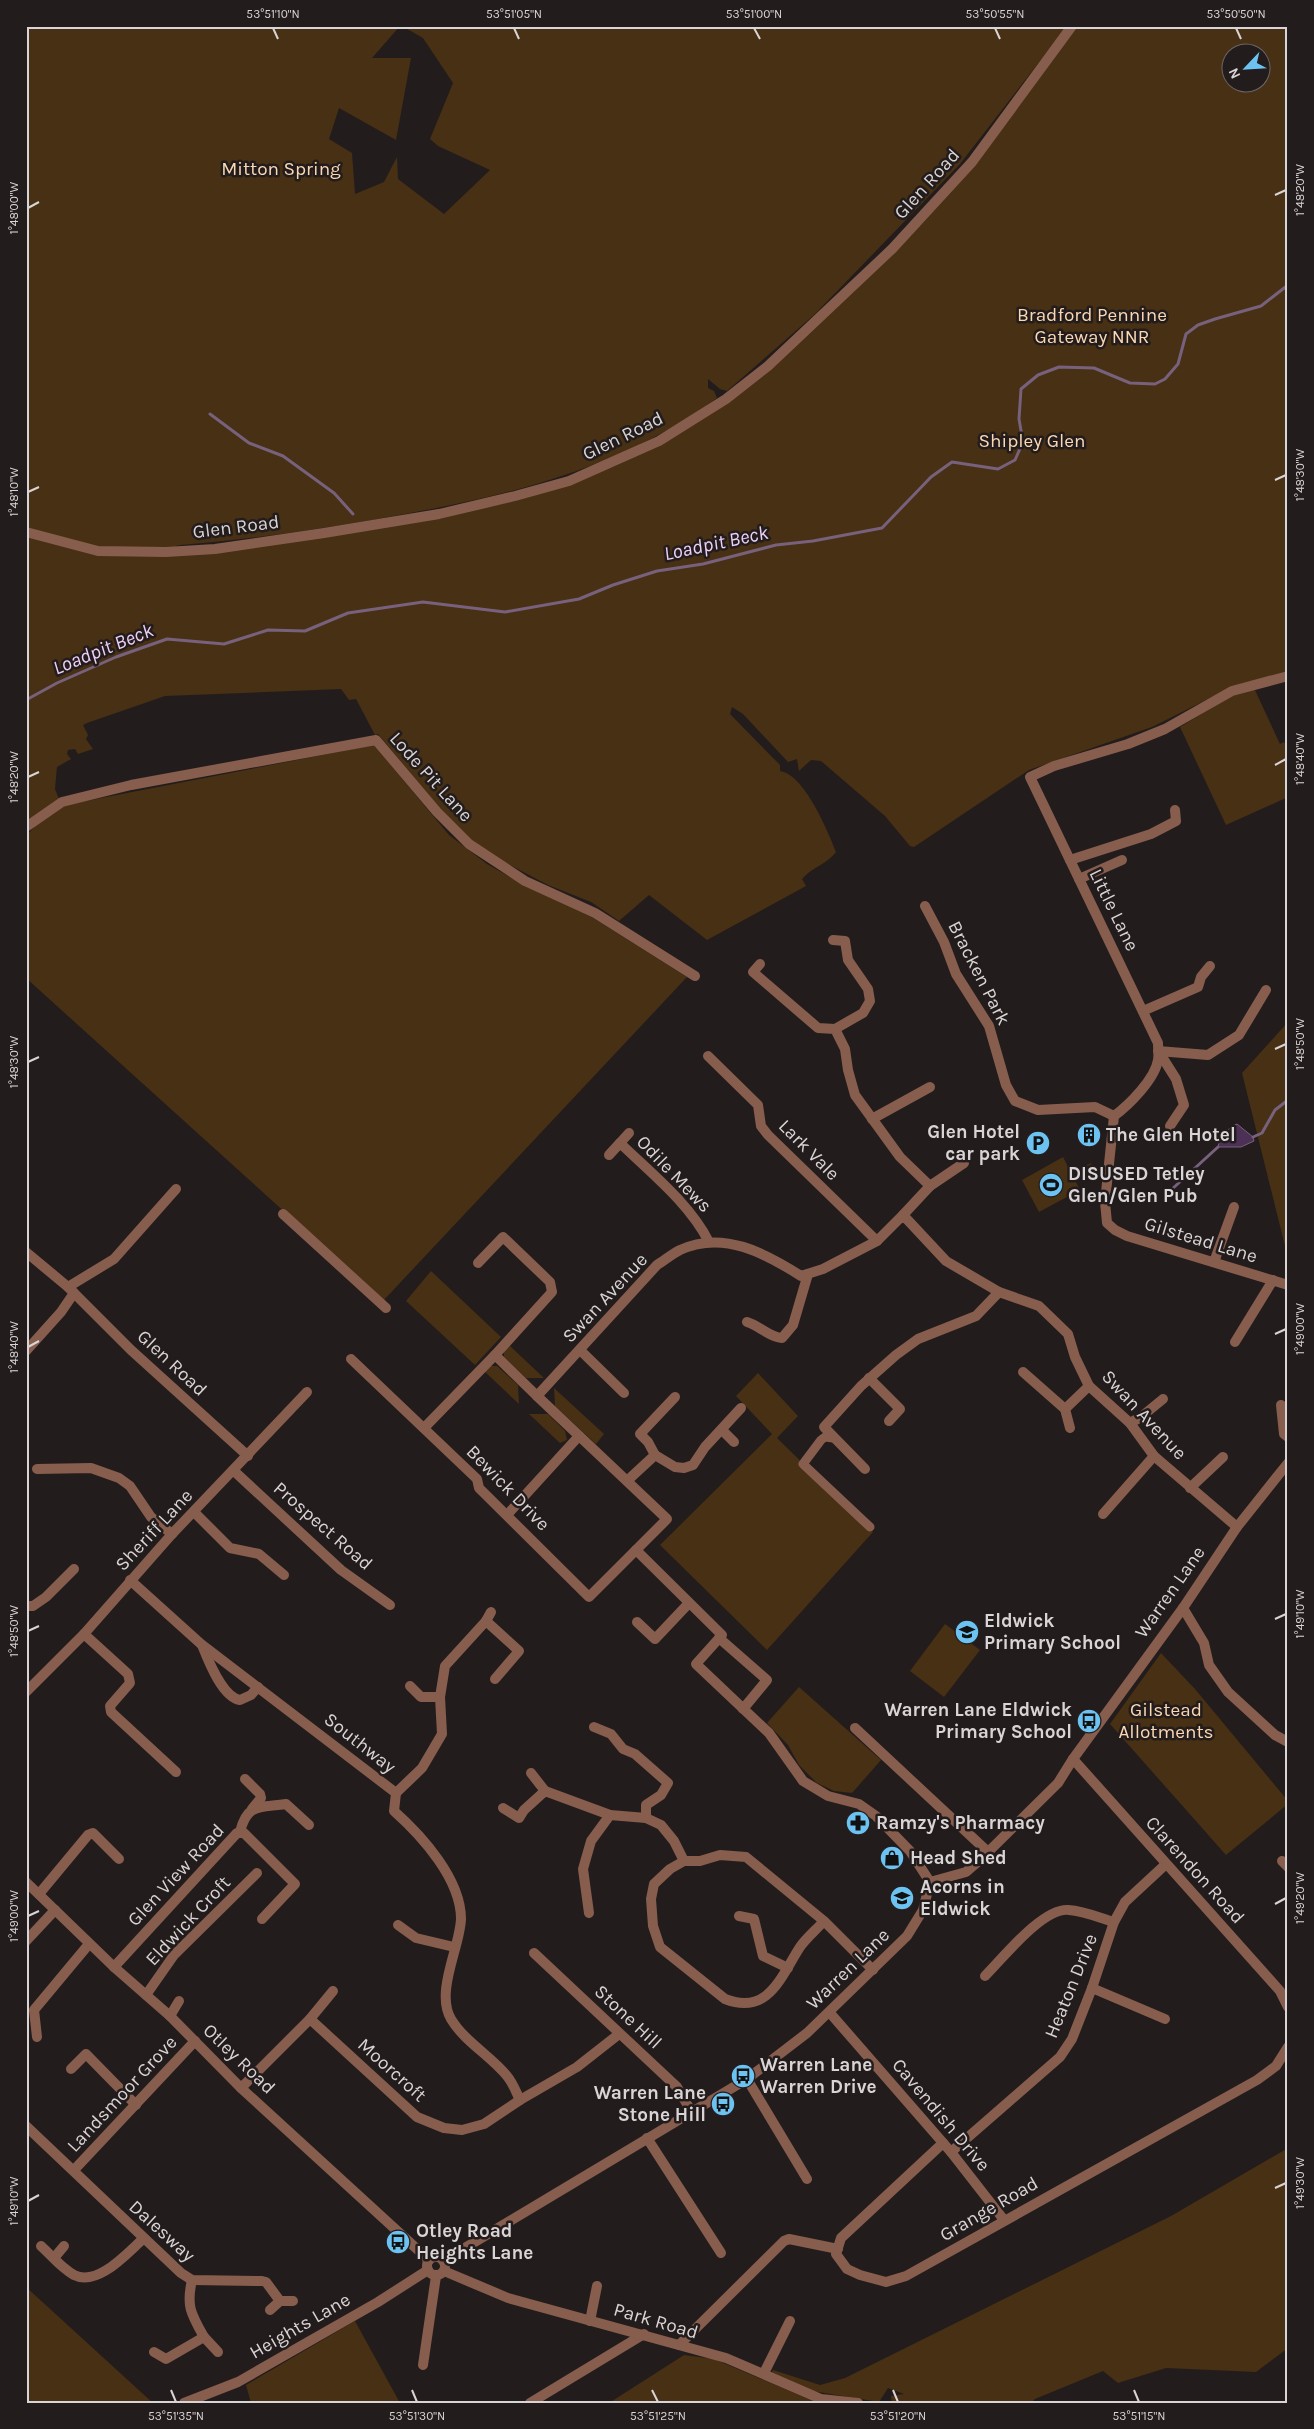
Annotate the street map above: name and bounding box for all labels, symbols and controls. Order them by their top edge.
text: 53°51'10"N [246,7,300,21]
text: 53°51'05"N [486,7,542,21]
text: 53°51'00"N [726,7,782,21]
text: 53°50'55"N [966,7,1024,21]
text: 53°50'50"N [1206,7,1266,21]
north arrow [1222,42,1272,92]
text: N [1225,65,1244,81]
street label: Glen Road [890,144,964,224]
park label: Mitton Spring [221,158,341,180]
text: 1°48'20"W [1293,164,1307,216]
text: 1°48'00"W [7,182,21,234]
park label: Bradford Pennine Gateway NNR [1017,304,1167,348]
street label: Glen Road [579,407,667,465]
park label: Shipley Glen [979,430,1085,452]
text: 1°48'30"W [1293,449,1307,501]
text: 1°48'10"W [7,467,21,517]
street label: Glen Road [191,511,281,543]
water label: Loadpit Beck [662,521,771,565]
water label: Loadpit Beck [50,618,157,680]
street label: Lode Pit Lane [385,728,477,826]
text: 1°48'40"W [1293,733,1307,785]
text: 1°48'20"W [7,751,21,803]
street label: Little Lane [1085,865,1143,955]
street label: Bracken Park [943,917,1015,1029]
text: 1°48'50"W [1293,1018,1307,1070]
text: 1°48'30"W [7,1036,21,1088]
street label: Lark Vale [774,1115,844,1185]
place label: Glen Hotel car park [927,1121,1020,1165]
building icon: The Glen Hotel [1076,1122,1102,1148]
place label: The Glen Hotel [1106,1124,1236,1146]
parking icon: Glen Hotel car park [1025,1130,1051,1156]
street label: Odile Mews [632,1131,716,1217]
place label: DISUSED Tetley Glen/Glen Pub [1068,1163,1205,1207]
sports icon: DISUSED Tetley Glen/Glen Pub [1038,1172,1064,1198]
street label: Gilstead Lane [1142,1212,1260,1268]
street label: Swan Avenue [558,1249,652,1347]
text: 1°49'00"W [1293,1303,1307,1355]
text: 1°48'40"W [7,1321,21,1373]
street label: Glen Road [133,1325,211,1401]
street label: Swan Avenue [1097,1366,1191,1464]
street label: Bewick Drive [462,1441,554,1535]
street label: Prospect Road [269,1477,377,1575]
street label: Sheriff Lane [111,1485,197,1575]
street label: Warren Lane [1130,1542,1210,1642]
text: 1°49'10"W [1293,1589,1307,1638]
text: 1°48'50"W [7,1605,21,1657]
place label: Eldwick Primary School [984,1610,1121,1654]
school or university icon: Eldwick Primary School [954,1619,980,1645]
place label: Warren Lane Eldwick Primary School [884,1699,1072,1743]
park label: Gilstead Allotments [1118,1699,1214,1743]
street label: Southway [320,1708,400,1778]
bus stop icon: Warren Lane Eldwick Primary School [1076,1708,1102,1734]
pharmacy icon: Ramzy's Pharmacy [845,1810,871,1836]
place label: Ramzy's Pharmacy [876,1812,1045,1834]
street label: Clarendon Road [1141,1812,1249,1928]
street label: Glen View Road [123,1819,229,1931]
shop icon: Head Shed [879,1845,905,1871]
place label: Head Shed [910,1847,1007,1869]
street label: Eldwick Croft [141,1872,235,1970]
text: 1°49'20"W [1293,1872,1307,1924]
place label: Acorns in Eldwick [920,1876,1005,1920]
school or university icon: Acorns in Eldwick [889,1885,915,1911]
text: 1°49'00"W [7,1890,21,1942]
street label: Warren Lane [802,1924,894,2014]
street label: Heaton Drive [1040,1931,1102,2041]
street label: Stone Hill [590,1980,666,2054]
street label: Otley Road [198,2019,280,2099]
street label: Landsmoor Grove [63,2031,181,2157]
street label: Moorcroft [353,2034,431,2106]
place label: Warren Lane Warren Drive [760,2054,877,2098]
street label: Cavendish Drive [888,2054,994,2176]
bus stop icon: Warren Lane Warren Drive [730,2063,756,2089]
place label: Warren Lane Stone Hill [594,2082,706,2126]
bus stop icon: Warren Lane Stone Hill [710,2091,736,2117]
text: 1°49'30"W [1293,2157,1307,2209]
street label: Grange Road [936,2172,1042,2246]
text: 1°49'10"W [7,2176,21,2225]
street label: Dalesway [124,2196,200,2266]
place label: Otley Road Heights Lane [416,2220,533,2264]
bus stop icon: Otley Road Heights Lane [385,2229,411,2255]
street label: Heights Lane [246,2288,354,2364]
street label: Park Road [611,2298,701,2344]
text: 53°51'35"N [148,2409,204,2423]
text: 53°51'30"N [389,2409,445,2423]
text: 53°51'25"N [630,2409,686,2423]
text: 53°51'20"N [870,2409,926,2423]
text: 53°51'15"N [1113,2409,1165,2423]

